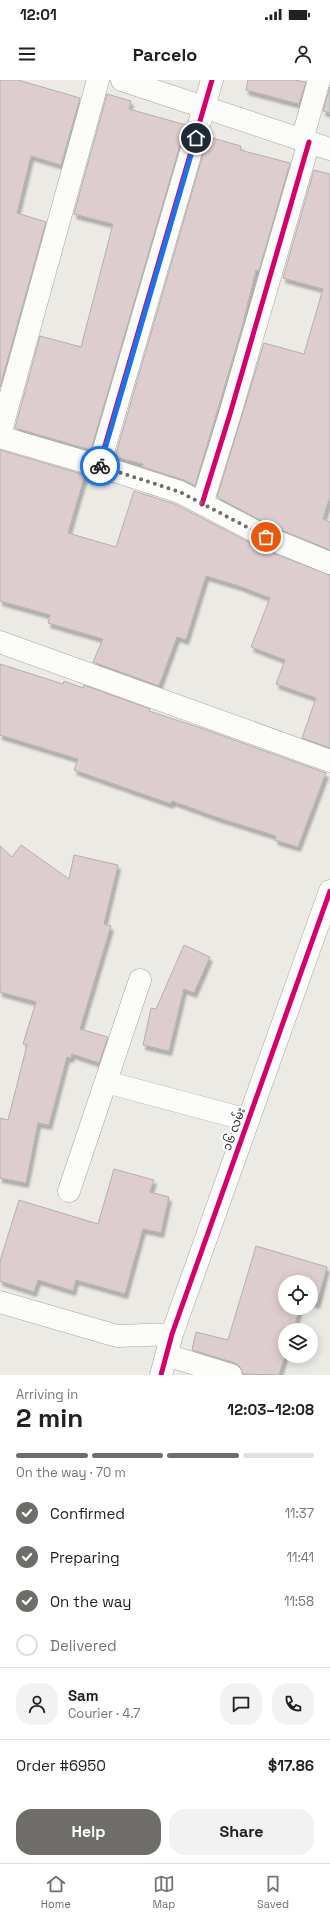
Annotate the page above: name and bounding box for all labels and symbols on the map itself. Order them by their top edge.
pin [179,121,213,155]
courier [80,446,120,486]
pin [249,520,283,554]
street label: ၁၆ လမ်း [218,1105,249,1153]

